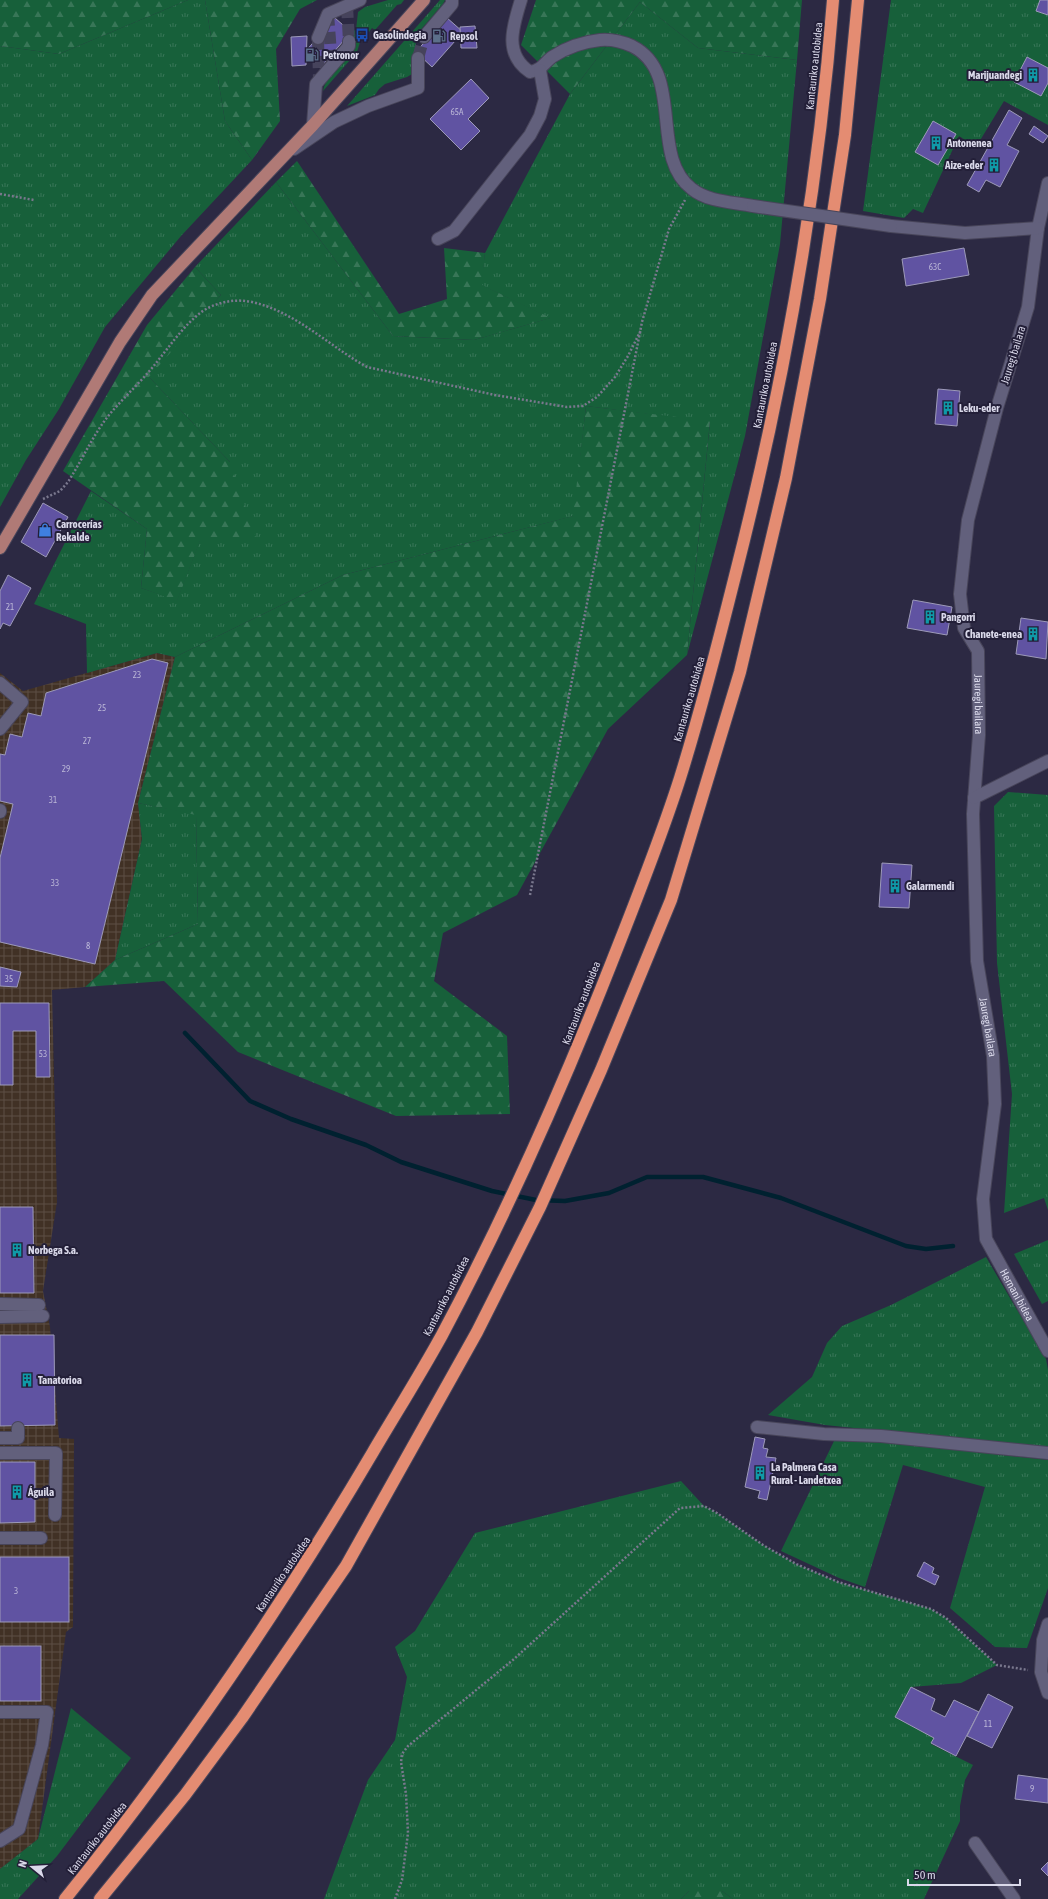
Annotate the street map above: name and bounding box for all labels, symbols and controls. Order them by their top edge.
street label: Kantauriko autobidea [803,22,825,110]
bus stop icon: Gasolindegia [354,27,370,43]
fuel station icon: Repsol [431,28,447,44]
place label: Gasolindegia [373,29,426,41]
place label: Repsol [450,30,479,42]
fuel station icon: Petronor [304,47,320,63]
place label: Petronor [323,49,359,61]
building icon: Marijuandegi [1025,67,1041,83]
place label: Marijuandegi [968,69,1022,81]
house number: 65A [451,107,464,117]
building icon: Antonenea [928,135,944,151]
place label: Antonenea [946,137,992,149]
building icon: Aize-eder [986,157,1002,173]
place label: Aize-eder [944,159,984,171]
house number: 63C [929,262,941,272]
street label: Jauregi bailara [998,325,1028,385]
street label: Kantauriko autobidea [751,341,779,429]
building icon: Leku-eder [940,400,956,416]
place label: Leku-eder [959,402,1000,414]
place label: Carrocerías Rekalde [56,518,102,543]
shop icon: Carrocerías Rekalde [37,522,53,538]
house number: 21 [6,602,14,612]
building icon: Pangorri [922,609,938,625]
place label: Pangorri [941,611,976,623]
building icon: Chanete-enea [1025,626,1041,642]
place label: Chanete-enea [965,628,1022,640]
street label: Kantauriko autobidea [671,655,707,743]
house number: 23 [133,670,141,680]
street label: Jauregi bailara [972,674,985,734]
house number: 25 [98,703,106,713]
house number: 27 [83,736,91,746]
house number: 29 [62,764,70,774]
house number: 31 [49,795,57,805]
house number: 33 [51,878,59,888]
building icon: Galarmendi [887,878,903,894]
place label: Galarmendi [906,880,955,892]
house number: 8 [86,941,90,951]
street label: Kantauriko autobidea [560,960,602,1046]
house number: 35 [5,974,13,984]
street label: Jauregi bailara [977,996,999,1058]
house number: 53 [39,1049,47,1059]
building icon: Norbega S.a. [9,1242,25,1258]
place label: Norbega S.a. [28,1244,78,1256]
street label: Kantauriko autobidea [421,1254,471,1338]
street label: Hernani bidea [998,1267,1036,1323]
building icon: Tanatorioa [19,1372,35,1388]
place label: Tanatorioa [38,1374,82,1386]
place label: La Palmera Casa Rural - Landetxea [771,1461,841,1486]
building icon: La Palmera Casa Rural - Landetxea [752,1465,768,1481]
building icon: Águila [9,1484,25,1500]
place label: Águila [27,1486,54,1498]
street label: Kantauriko autobidea [253,1534,313,1614]
house number: 3 [14,1586,18,1596]
house number: 11 [984,1719,992,1729]
house number: 9 [1030,1784,1034,1794]
street label: Kantauriko autobidea [65,1800,129,1876]
north arrow [12,1847,52,1887]
text: N [16,1859,29,1869]
scale bar [908,1861,1020,1887]
text: 50 m [914,1868,936,1882]

